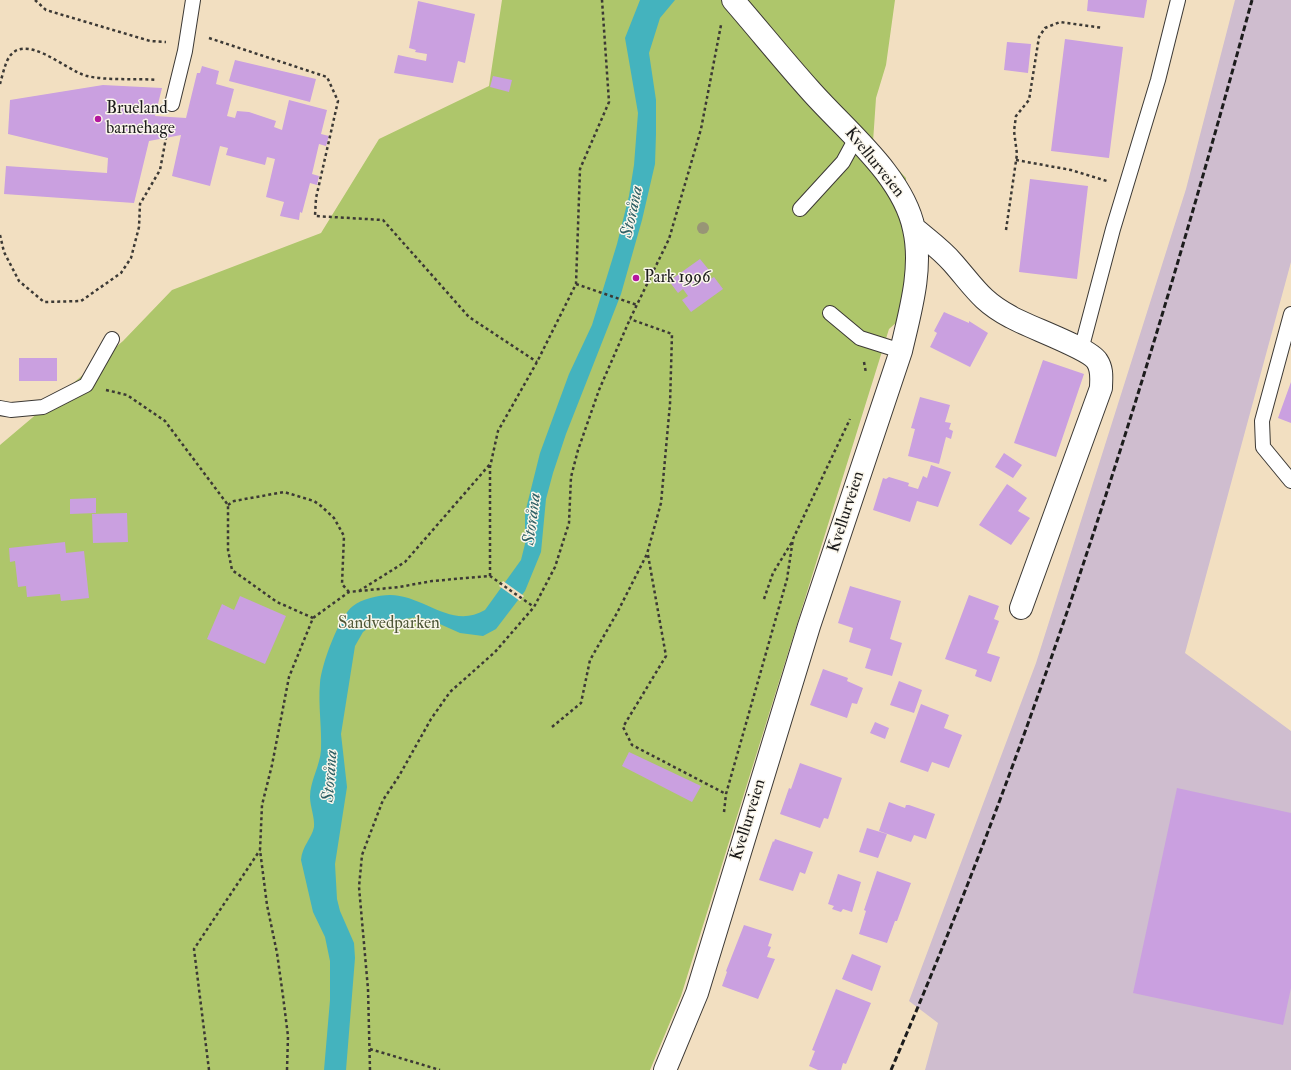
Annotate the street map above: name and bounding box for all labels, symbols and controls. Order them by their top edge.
place label: Brueland barnehage [106,99,175,139]
marker: Brueland barnehage [93,114,103,124]
street label: Kvellurveien [840,124,908,202]
water label: Storåna [617,184,649,240]
place label: Park 1996 [644,268,711,288]
marker: Park 1996 [631,273,641,283]
street label: Kvellurveien [824,469,870,555]
water label: Storåna [519,492,547,546]
park label: Sandvedparken [338,614,440,634]
water label: Storåna [318,749,344,803]
street label: Kvellurveien [727,777,771,863]

